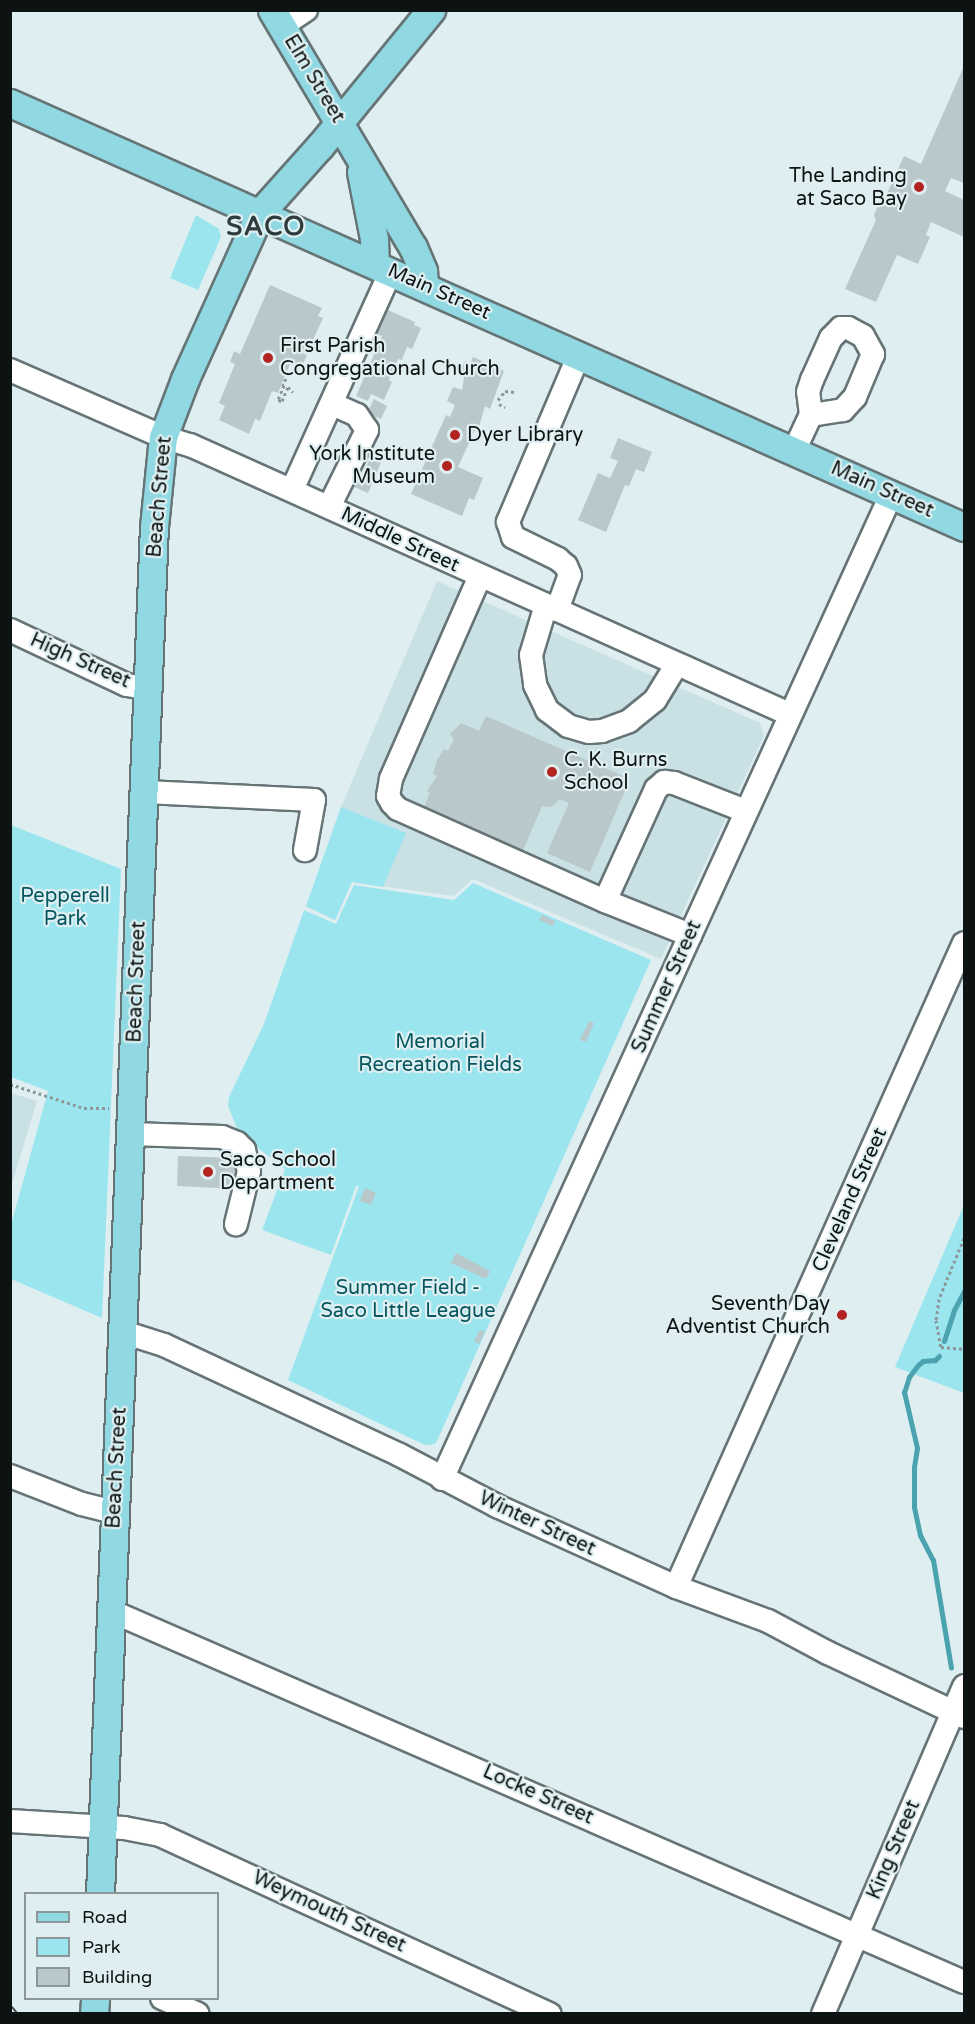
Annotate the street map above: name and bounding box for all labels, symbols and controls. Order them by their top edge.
street label: Elm Street [278,31,350,127]
place label: The Landing at Saco Bay [789,164,907,211]
marker: The Landing at Saco Bay [912,180,926,194]
district label: SACO [226,211,306,243]
street label: Main Street [384,259,494,325]
place label: First Parish Congregational Church [280,334,500,381]
marker: First Parish Congregational Church [261,351,275,365]
place label: Dyer Library [467,423,583,447]
marker: Dyer Library [448,428,462,442]
street label: Beach Street [143,435,177,559]
place label: York Institute Museum [309,442,435,489]
street label: Main Street [827,457,937,523]
marker: York Institute Museum [440,459,454,473]
street label: Middle Street [337,502,463,578]
street label: High Street [26,628,134,694]
place label: C. K. Burns School [564,748,667,795]
marker: C. K. Burns School [545,765,559,779]
park label: Pepperell Park [20,884,110,931]
street label: Summer Street [627,917,707,1057]
street label: Beach Street [123,921,151,1043]
park label: Memorial Recreation Fields [358,1030,522,1077]
street label: Cleveland Street [807,1124,893,1276]
place label: Saco School Department [220,1148,336,1195]
marker: Saco School Department [201,1165,215,1179]
park label: Summer Field - Saco Little League [321,1277,495,1324]
place label: Seventh Day Adventist Church [666,1292,830,1339]
marker: Seventh Day Adventist Church [835,1308,849,1322]
street label: Beach Street [102,1407,132,1529]
street label: Winter Street [475,1487,599,1561]
street label: Locke Street [479,1760,597,1830]
street label: King Street [862,1797,926,1903]
street label: Weymouth Street [249,1866,409,1958]
legend [24,1892,219,2000]
text: Road [82,1906,127,1928]
text: Park [82,1936,120,1958]
text: Building [82,1966,152,1988]

